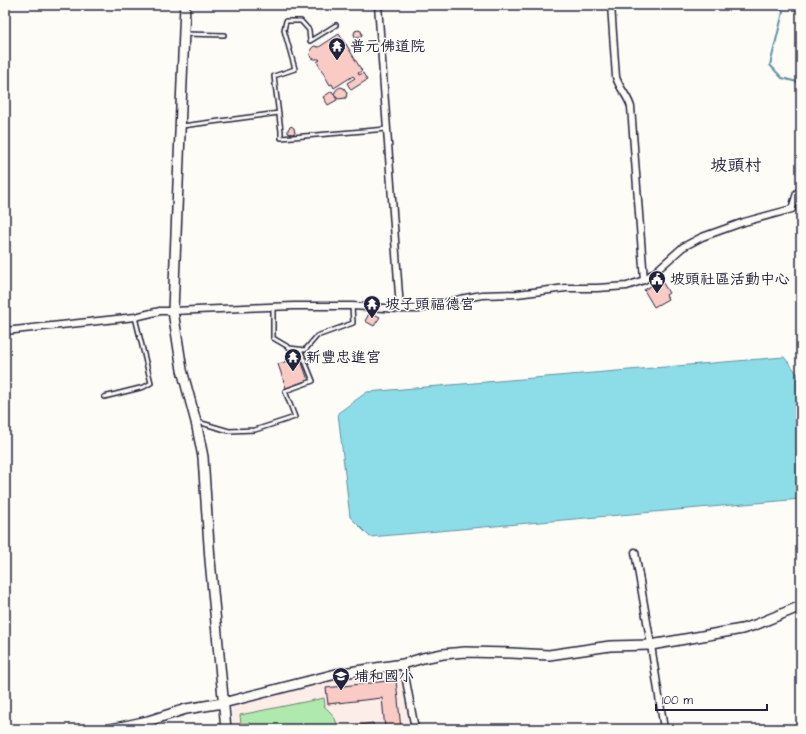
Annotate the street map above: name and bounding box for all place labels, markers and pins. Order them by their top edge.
temple icon: 普元佛道院 [327,36,347,61]
place label: 普元佛道院 [350,36,425,57]
public building icon: 坡頭社區活動中心 [647,269,667,294]
place label: 坡頭社區活動中心 [670,269,790,290]
temple icon: 坡子頭福德宫 [362,294,382,319]
place label: 坡子頭福德宫 [385,294,475,315]
temple icon: 新豐忠進宮 [283,347,303,372]
place label: 新豐忠進宮 [306,347,381,368]
school or university icon: 埔和國小 [331,666,351,691]
place label: 埔和國小 [354,666,414,687]

